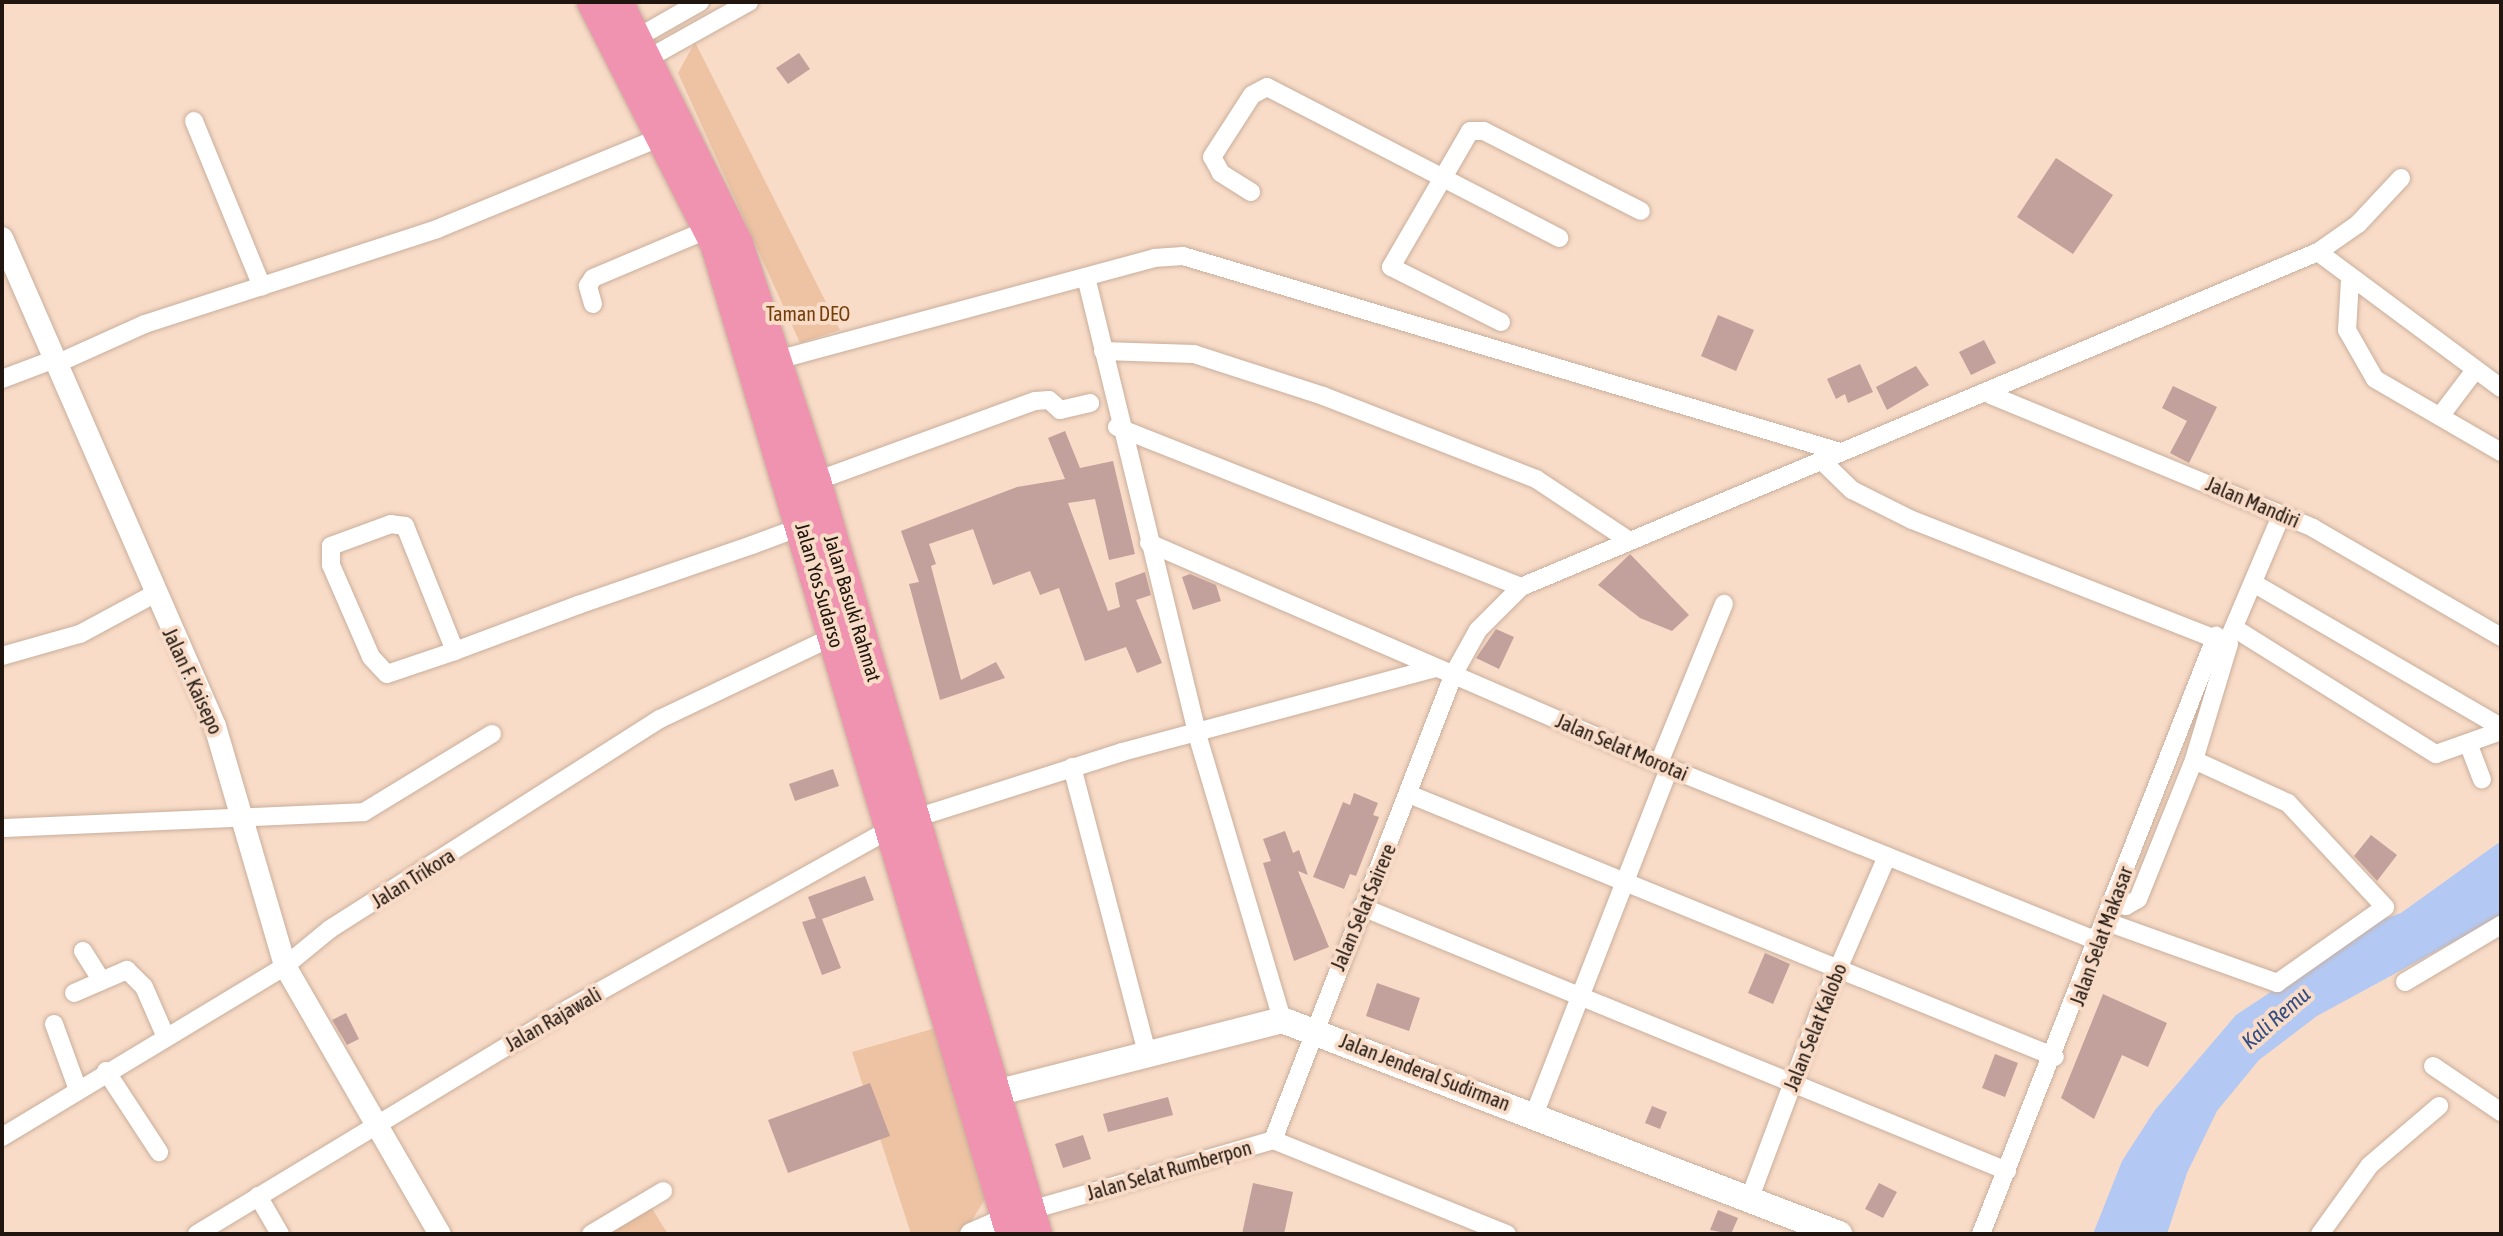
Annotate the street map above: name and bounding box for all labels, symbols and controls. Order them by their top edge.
park label: Taman DEO [766,301,850,325]
street label: Jalan Mandiri [2202,471,2304,533]
street label: Jalan Yos Sudarso [791,520,849,650]
street label: Jalan Basuki Rahmat [819,532,887,684]
street label: Jalan F. Kaisepo [158,624,228,738]
street label: Jalan Selat Morotai [1552,708,1692,786]
street label: Jalan Selat Sairere [1325,840,1401,974]
street label: Jalan Trikora [367,843,459,913]
street label: Jalan Selat Makasar [2065,863,2137,1009]
street label: Jalan Selat Kalobo [1779,960,1851,1094]
water label: Kali Remu [2236,981,2316,1055]
street label: Jalan Rajawali [501,982,605,1056]
street label: Jalan Jenderal Sudirman [1336,1028,1514,1116]
street label: Jalan Selat Rumberpon [1084,1135,1254,1205]

